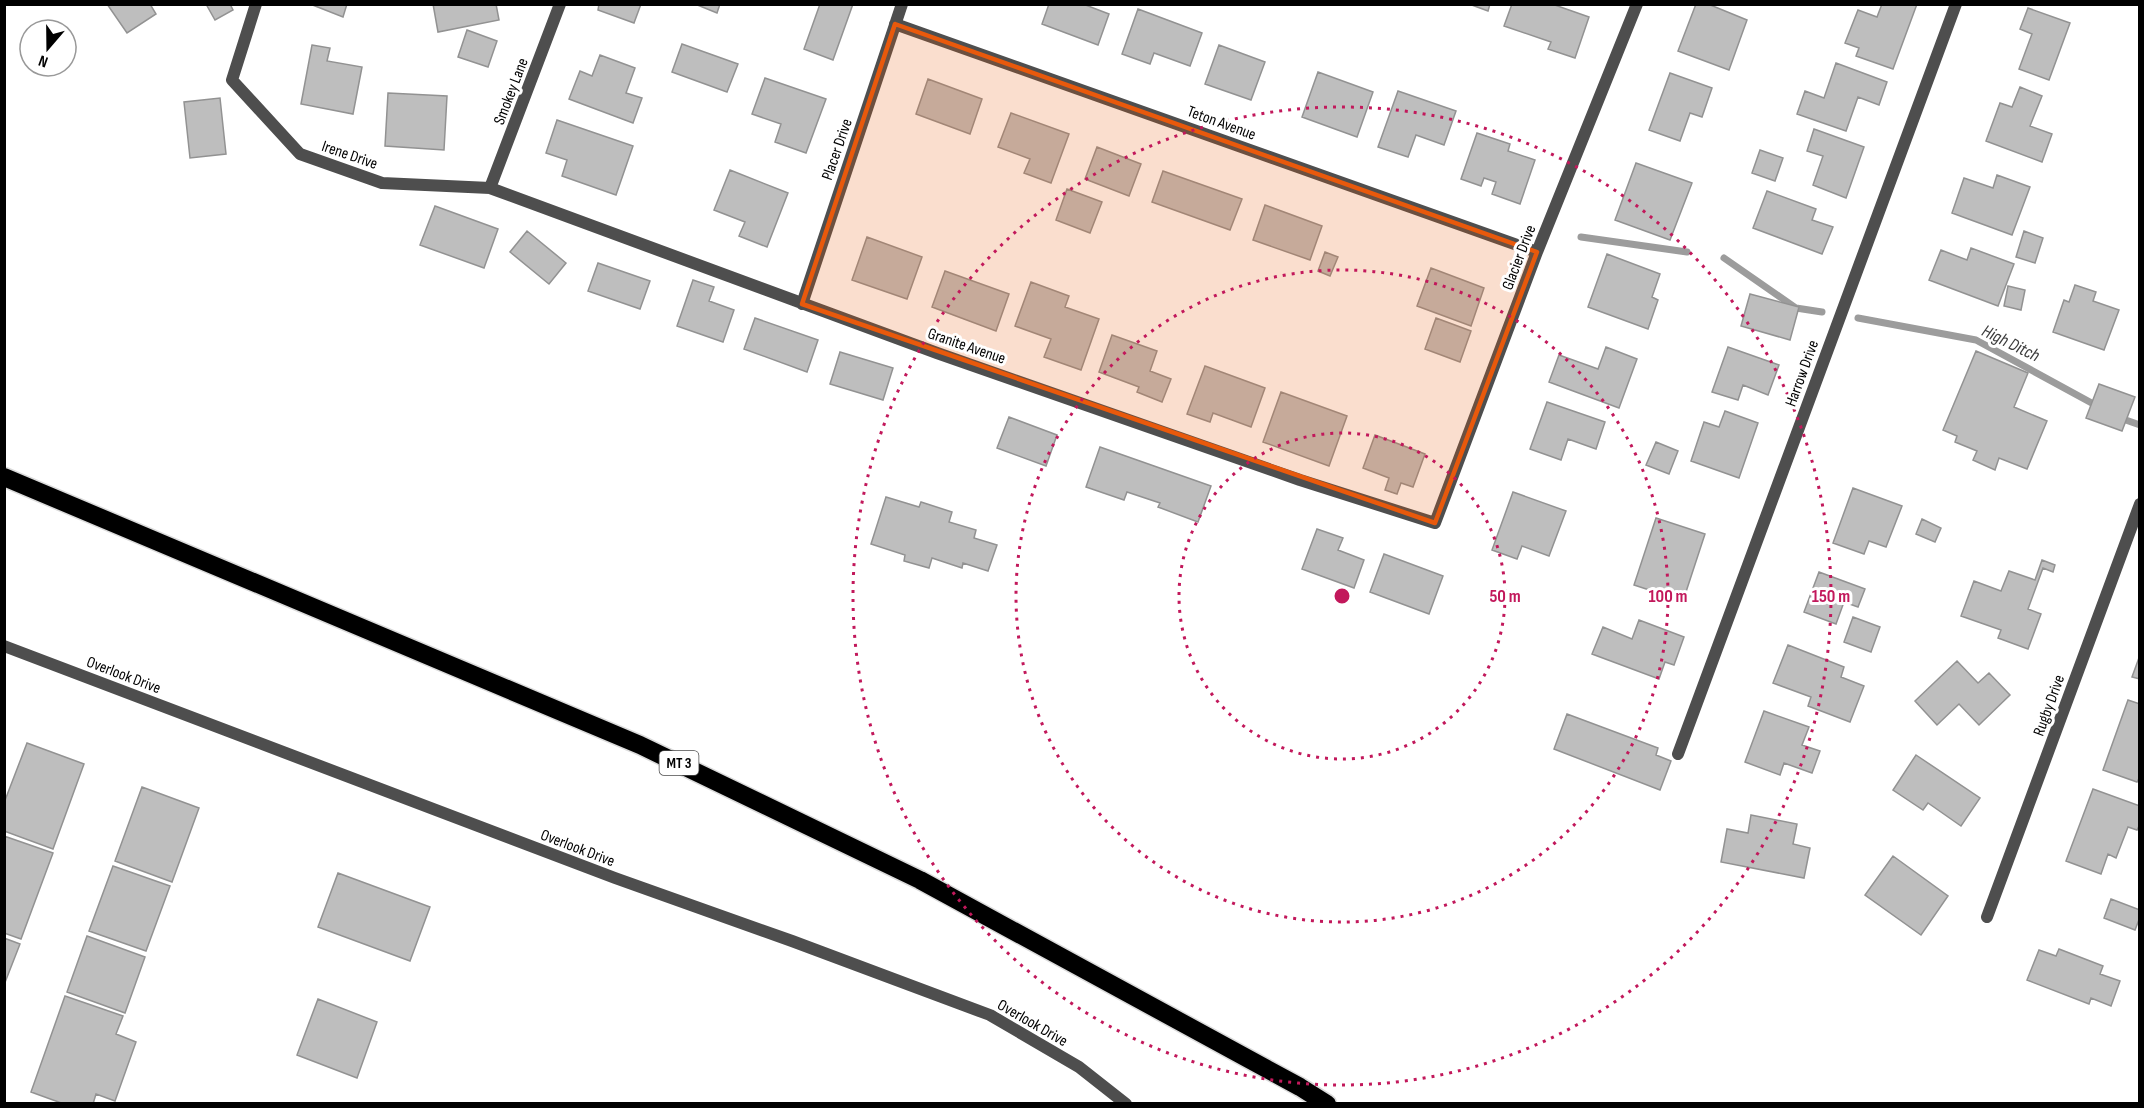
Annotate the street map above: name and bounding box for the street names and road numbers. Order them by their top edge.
street label: Smokey Lane [490,55,533,128]
street label: Teton Avenue [1185,102,1258,145]
street label: Placer Drive [818,116,857,183]
street label: Irene Drive [319,137,380,174]
street label: Glacier Drive [1498,222,1540,293]
street label: Granite Avenue [925,324,1008,369]
street label: Harrow Drive [1782,338,1823,409]
street label: Overlook Drive [84,653,163,698]
street label: Rugby Drive [2030,672,2069,739]
road number: MT 3 [660,751,698,775]
street label: Overlook Drive [538,826,617,871]
street label: Overlook Drive [994,996,1071,1051]

